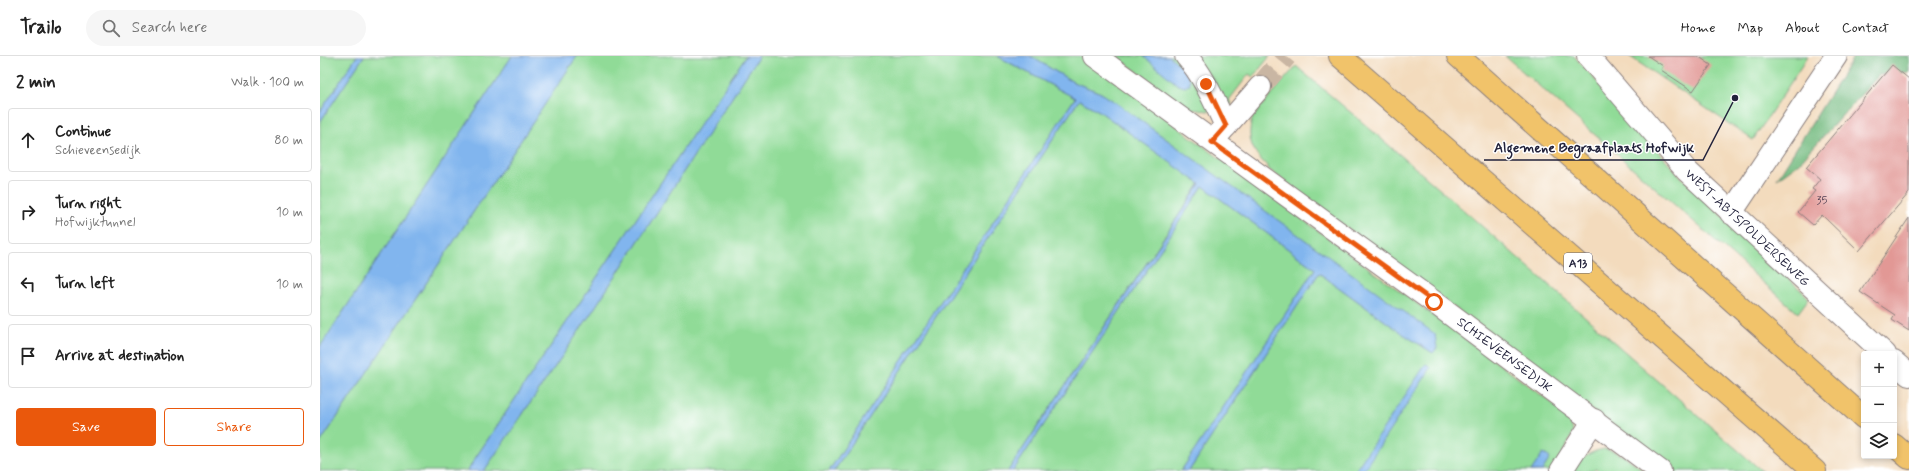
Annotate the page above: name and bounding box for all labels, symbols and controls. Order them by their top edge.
search box [86,10,366,46]
text: Trailo [20,15,62,40]
icon: search [100,17,122,39]
text: Search here [132,18,207,38]
text: Home [1681,19,1715,37]
text: Map [1737,19,1763,37]
text: About [1785,19,1820,37]
text: Contact [1842,19,1889,37]
text: 2 min [16,71,56,93]
text: Walk · 100 m [231,74,304,91]
route end [1197,75,1215,93]
text: Continue [55,122,111,142]
icon: ahead [17,129,39,151]
text: 80 m [274,132,303,149]
callout: Algemene Begraafplaats Hofwijk [1484,134,1703,160]
text: Algemene Begraafplaats Hofwijk [1494,139,1694,160]
text: Schieveensedijk [55,142,141,159]
street label: WEST-ABTSPOLDERSEWEG [1681,166,1813,291]
text: Turn right [55,194,122,214]
house number: 35 [1817,194,1828,208]
icon: right [17,201,39,223]
text: 10 m [276,204,303,221]
text: Hofwijktunnel [55,214,135,231]
road number: A13 [1564,253,1592,273]
icon: left [17,273,39,295]
text: Turn left [55,274,115,294]
text: 10 m [276,276,303,293]
route start [1425,293,1443,311]
street label: SCHIEVEENSEDIJK [1453,314,1555,397]
icon: arrive [17,345,39,367]
text: Arrive at destination [55,346,184,366]
map controls [1861,351,1897,459]
button: + [1861,351,1897,387]
button: − [1861,387,1897,423]
button: Save [16,408,156,446]
button: Share [164,408,304,446]
button: layers [1861,423,1897,459]

